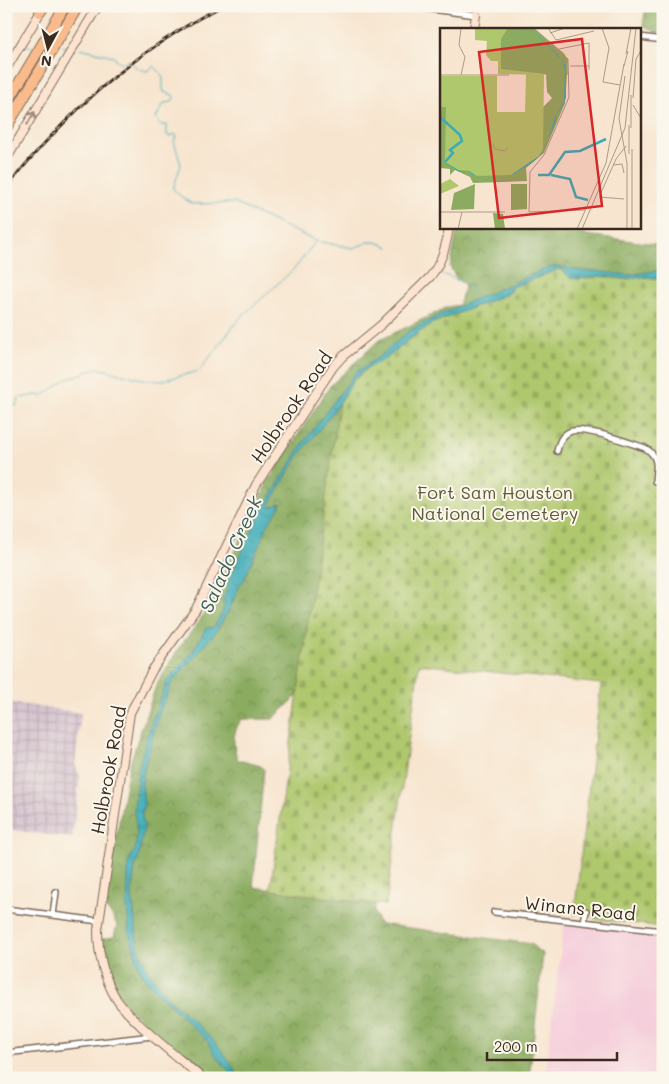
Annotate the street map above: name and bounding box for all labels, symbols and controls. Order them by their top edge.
north arrow [22,22,72,72]
inset map [440,28,642,229]
text: N [40,51,53,71]
one-way arrow [26,111,36,125]
street label: Holbrook Road [245,346,337,468]
park label: Fort Sam Houston National Cemetery [411,480,579,525]
water label: Salado Creek [193,491,267,616]
street label: Holbrook Road [85,704,131,836]
street label: Winans Road [523,890,637,926]
scale bar [487,1029,616,1061]
text: 200 m [494,1036,538,1056]

